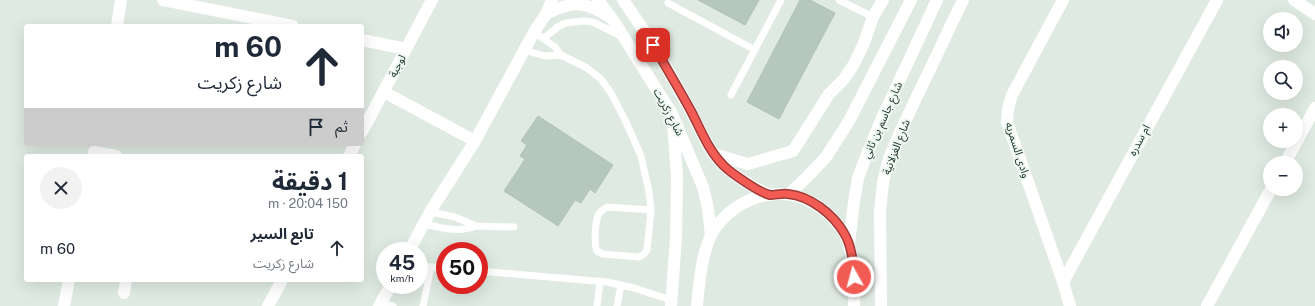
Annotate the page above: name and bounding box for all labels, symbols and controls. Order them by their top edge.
map controls [1263,12,1303,196]
button: sound [1263,12,1303,52]
pin [636,28,670,62]
text: 60 m [214,30,282,63]
icon: arrive [642,34,664,56]
icon: ahead [296,40,348,92]
street label: لوجبة [386,53,409,80]
button: search [1263,60,1303,100]
text: شارع زكريت [198,72,282,93]
street label: شارع جاسم بن ثاني [860,80,908,162]
street label: شارع زكريت [650,86,687,139]
button: + [1263,108,1303,148]
icon: arrive [305,116,327,138]
street label: شارع الغزلانية [880,117,914,177]
text: ثم [335,118,348,135]
street label: وادى السمريه [1002,121,1033,180]
street label: ام سدره [1126,123,1154,158]
button: − [1263,156,1303,196]
button: close [40,167,82,209]
text: 1 دقيقة [272,167,348,195]
text: 150 m · 20:04 [268,196,348,211]
text: تابع السير [250,225,314,242]
icon: ahead [326,237,348,259]
text: 60 m [40,240,75,257]
speed limit sign: 50 [436,242,488,294]
text: 45 [389,251,415,275]
text: شارع زكريت [253,256,314,271]
position arrow [833,256,875,298]
text: km/h [390,272,414,284]

